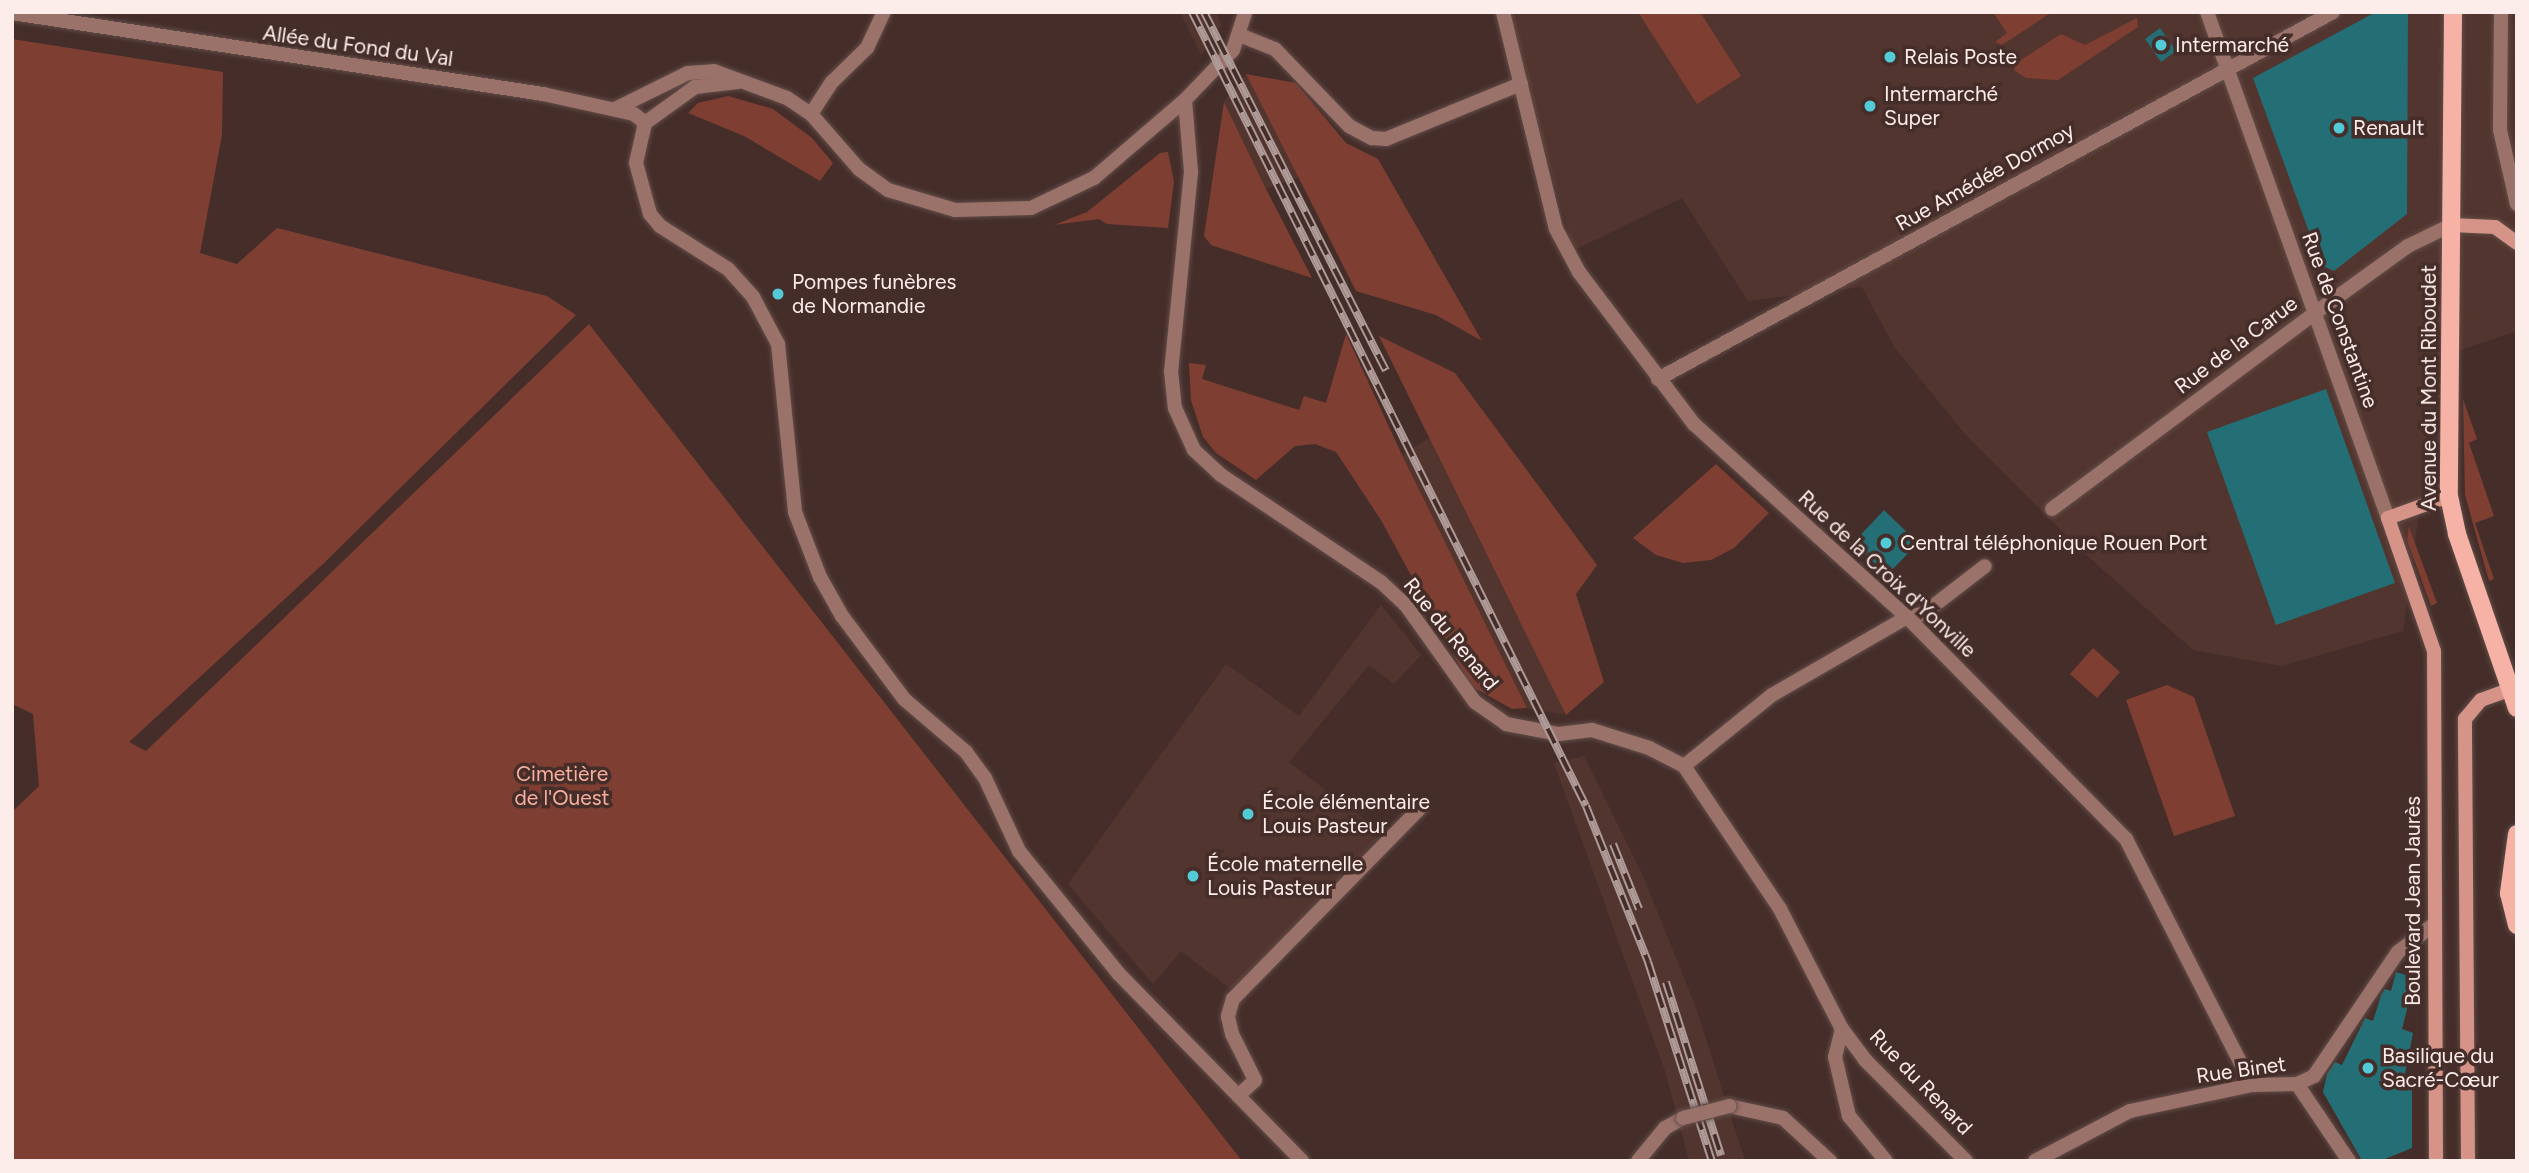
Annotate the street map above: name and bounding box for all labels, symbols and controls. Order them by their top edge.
street label: Allée du Fond du Val [261,20,455,72]
place label: Intermarché [2175,32,2289,58]
marker: Intermarché [2153,37,2169,53]
place label: Relais Poste [1904,44,2017,70]
marker: Relais Poste [1882,49,1898,65]
place label: Intermarché Super [1884,81,1998,131]
marker: Intermarché Super [1862,98,1878,114]
place label: Renault [2353,115,2424,141]
street label: Rue Amédée Dormoy [1891,117,2079,237]
marker: Renault [2331,120,2347,136]
street label: Rue de Constantine [2296,228,2384,412]
street label: Avenue du Mont Riboudet [2416,265,2442,511]
place label: Pompes funèbres de Normandie [792,269,956,319]
marker: Pompes funèbres de Normandie [770,286,786,302]
street label: Rue de la Carue [2170,291,2302,399]
street label: Rue de la Croix d'Yonville [1793,485,1981,663]
place label: Central téléphonique Rouen Port [1900,530,2207,556]
marker: Central téléphonique Rouen Port [1878,535,1894,551]
street label: Rue du Renard [1398,573,1504,695]
park label: Cimetière de l'Ouest [515,761,609,811]
place label: École élémentaire Louis Pasteur [1262,789,1430,839]
street label: Boulevard Jean Jaurès [2400,796,2426,1006]
marker: École élémentaire Louis Pasteur [1240,806,1256,822]
place label: École maternelle Louis Pasteur [1207,851,1363,901]
marker: École maternelle Louis Pasteur [1185,868,1201,884]
street label: Rue du Renard [1864,1024,1978,1140]
place label: Basilique du Sacré-Cœur [2382,1043,2499,1093]
street label: Rue Binet [2195,1051,2287,1089]
marker: Basilique du Sacré-Cœur [2360,1060,2376,1076]

